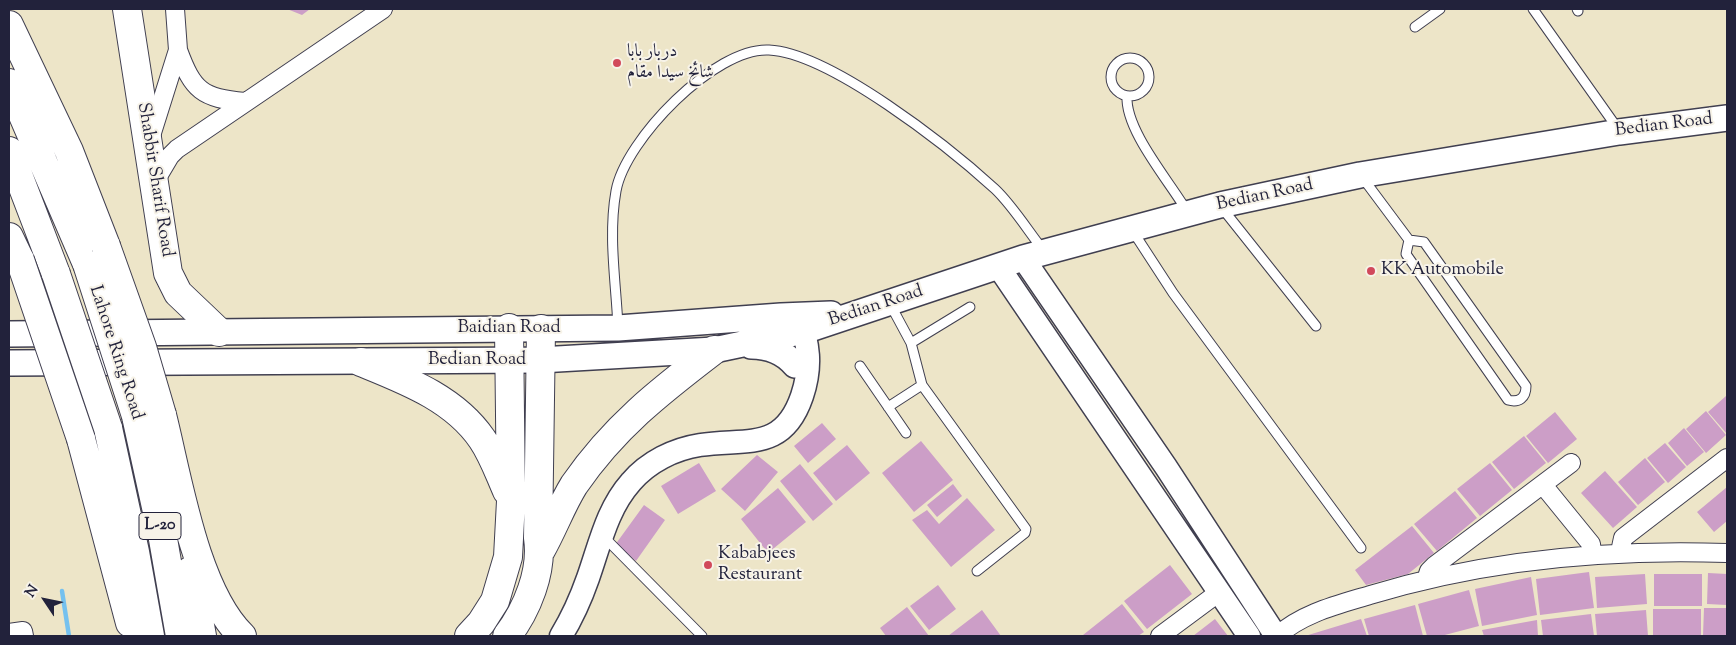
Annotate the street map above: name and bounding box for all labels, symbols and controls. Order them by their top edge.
place label: دربار بابا شائخ سیدا مقام [627,42,714,84]
marker: دربار بابا شائخ سیدا مقام [611,57,623,69]
street label: Shabbir Sharif Road [131,101,177,259]
street label: Bedian Road [1614,109,1714,143]
street label: Bedian Road [1215,175,1315,217]
place label: KK Automobile [1381,260,1504,282]
marker: KK Automobile [1365,265,1377,277]
street label: Bedian Road [826,282,926,332]
street label: Lahore Ring Road [83,283,147,423]
street label: Baidian Road [457,318,561,340]
street label: Bedian Road [428,350,526,372]
road number: L-20 [139,512,181,540]
place label: Kababjees Restaurant [718,544,802,586]
marker: Kababjees Restaurant [702,559,714,571]
north arrow [20,575,70,625]
text: N [21,581,44,602]

